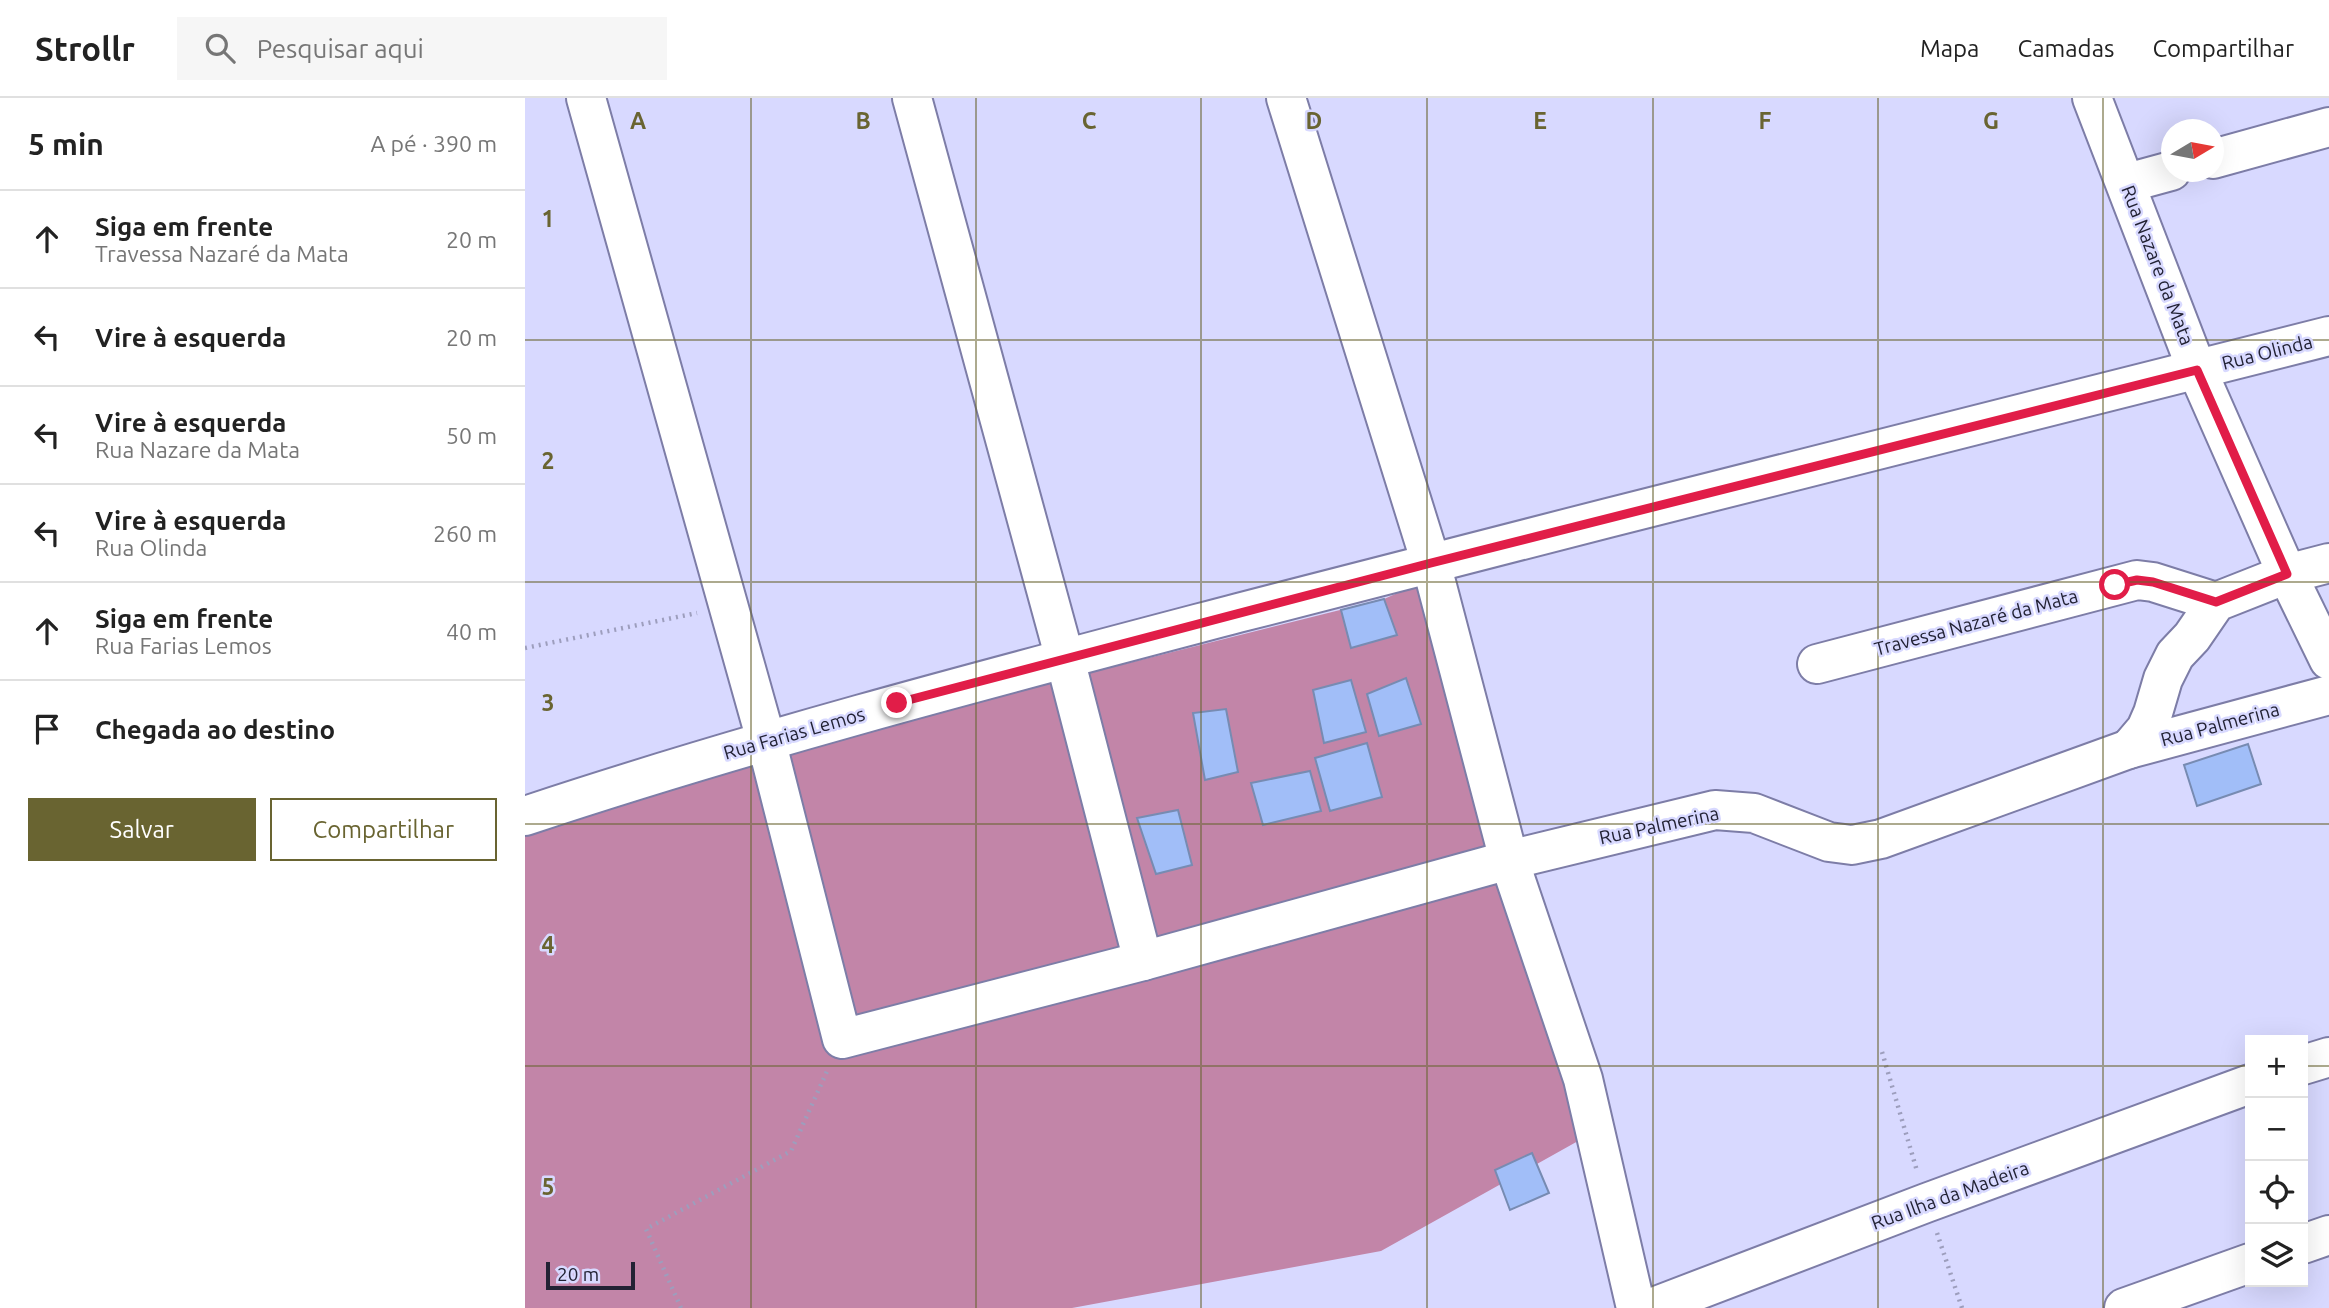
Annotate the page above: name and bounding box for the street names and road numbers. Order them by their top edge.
street label: Rua Nazare da Mata [2117,182,2199,348]
street label: Rua Olinda [2219,330,2315,374]
street label: Travessa Nazaré da Mata [1872,584,2080,660]
street label: Rua Palmerina [2158,698,2282,750]
street label: Rua Farias Lemos [721,702,867,764]
street label: Rua Palmerina [1597,802,1721,848]
street label: Rua Ilha da Madeira [1868,1156,2032,1234]

